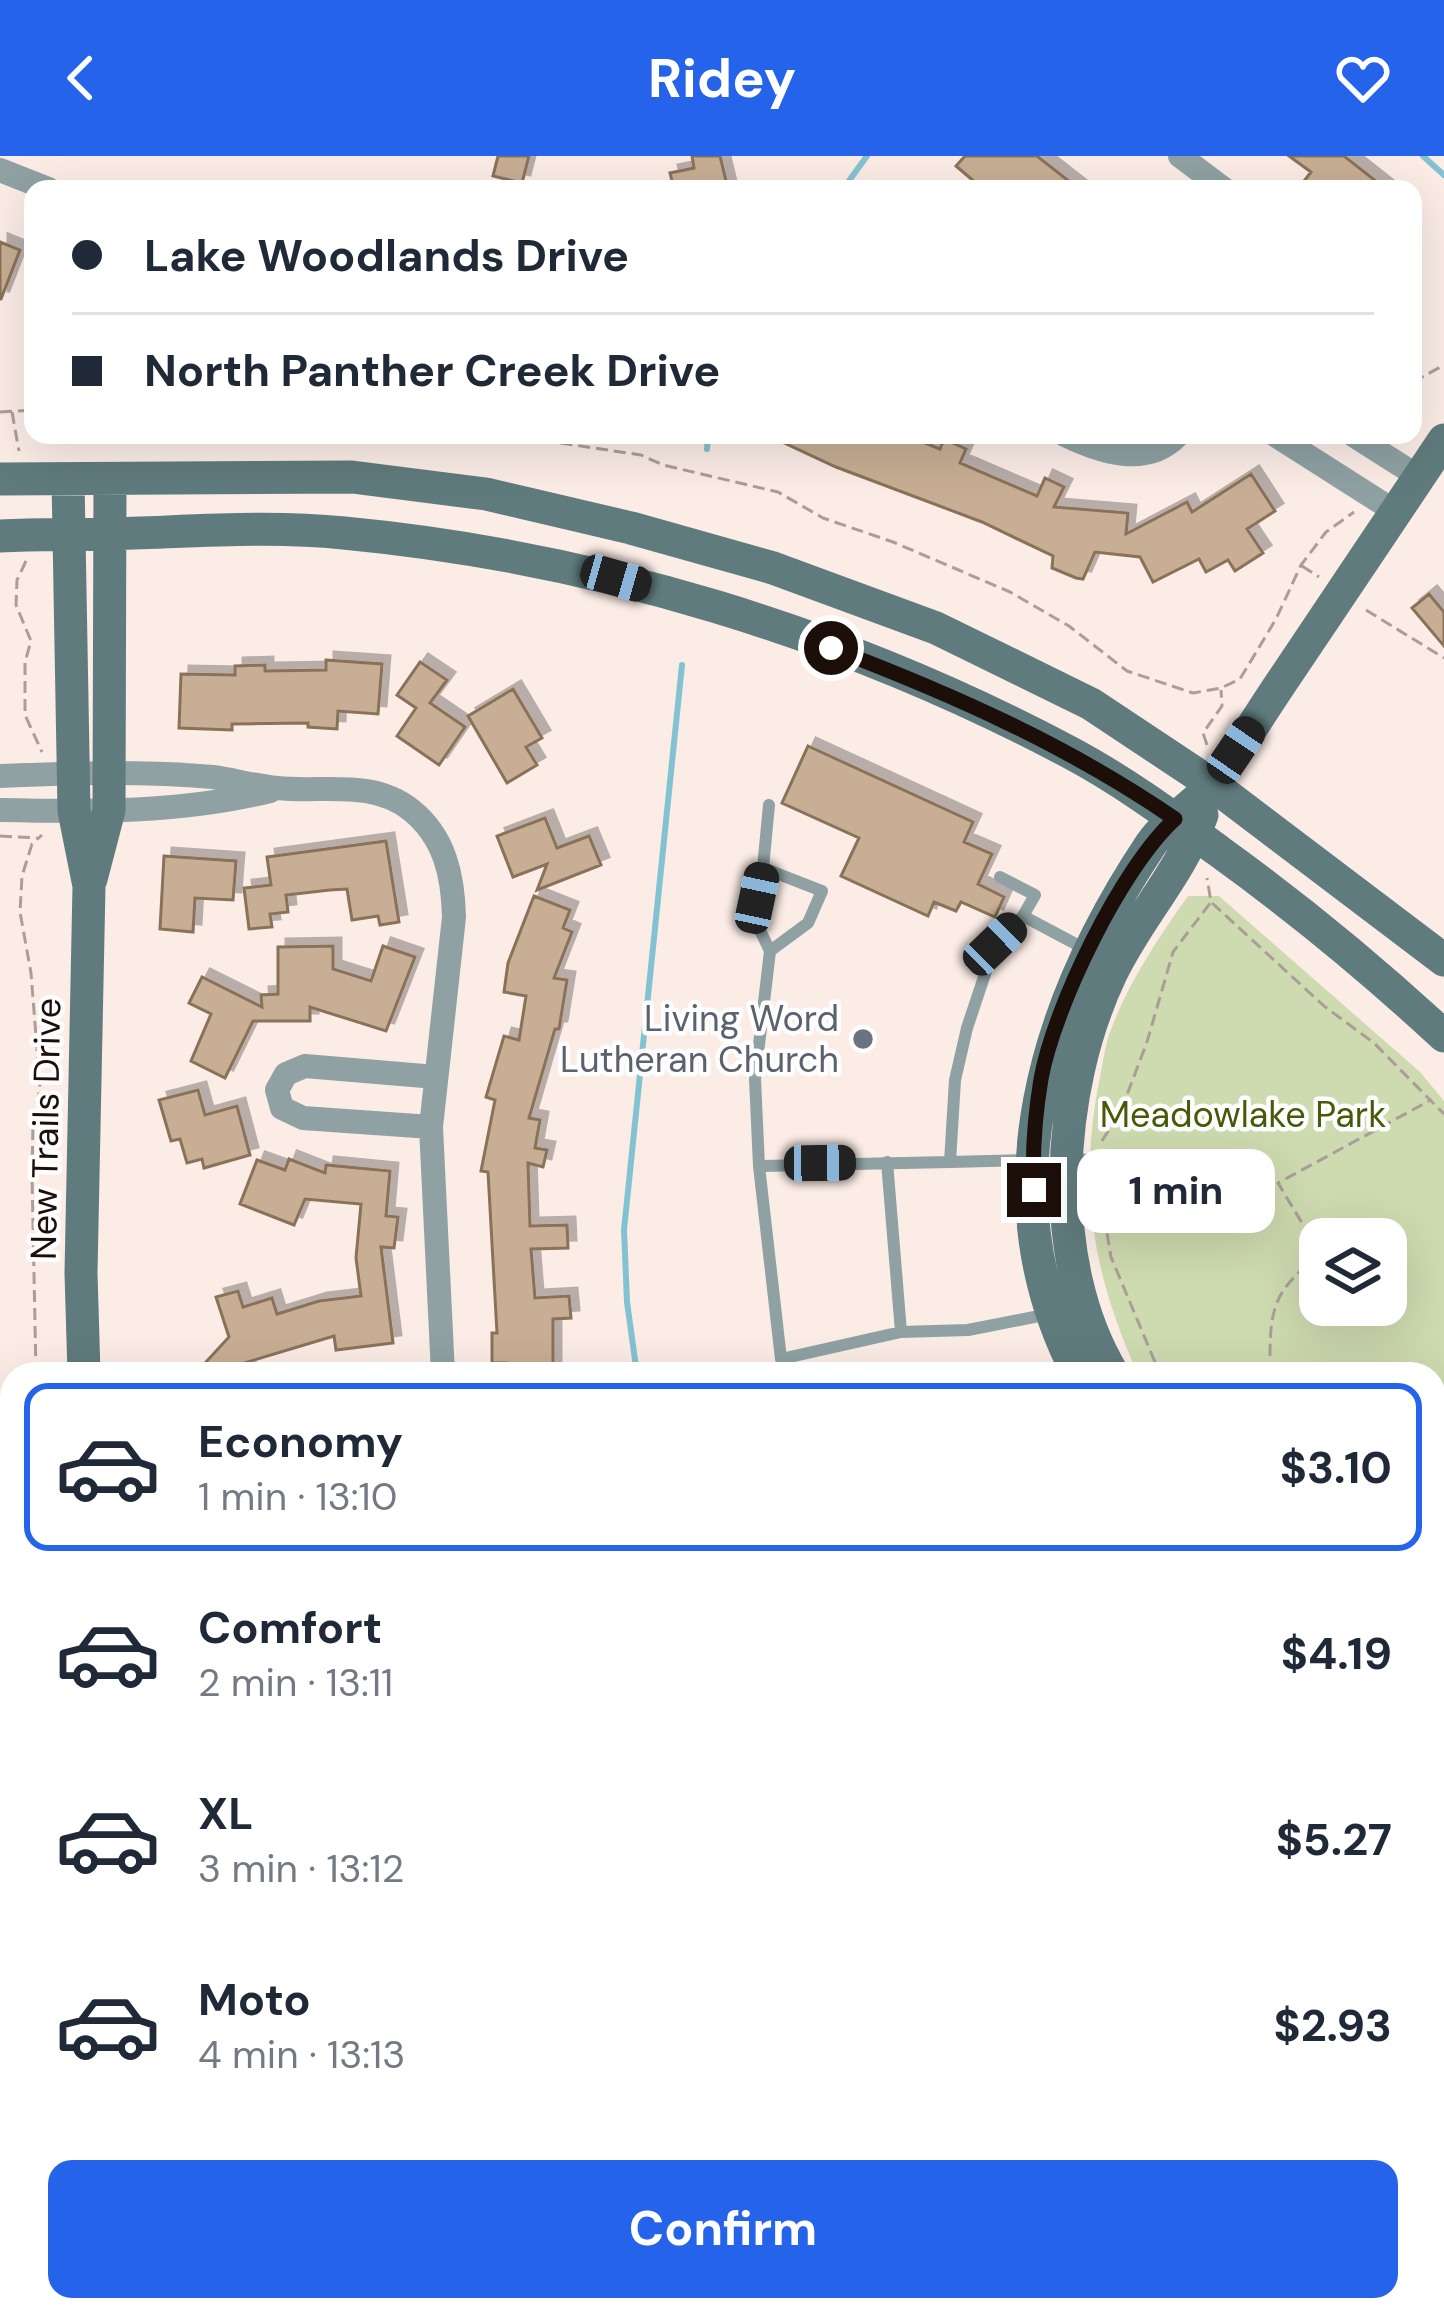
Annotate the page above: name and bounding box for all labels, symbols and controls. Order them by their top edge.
text: Ridey [648,43,796,114]
icon: back [48,45,114,111]
icon: heart [1330,45,1396,111]
text: Lake Woodlands Drive [144,226,629,285]
text: North Panther Creek Drive [144,341,720,400]
car [576,551,656,605]
route start [804,621,858,675]
car [1201,710,1271,790]
car [732,859,782,937]
car [957,906,1033,982]
place label: Living Word Lutheran Church [560,995,839,1083]
street label: New Trails Drive [20,997,71,1261]
marker: Living Word Lutheran Church [850,1026,876,1052]
park label: Meadowlake Park [1100,1091,1386,1138]
car [784,1144,856,1182]
callout: 1 min [1076,1148,1274,1232]
route end [1007,1163,1061,1217]
text: 1 min [1129,1165,1223,1216]
map controls [1299,1218,1407,1326]
button: layers [1299,1218,1407,1326]
text: Economy [198,1412,403,1471]
icon: car [54,1413,162,1521]
text: $3.10 [1280,1438,1392,1497]
text: 1 min · 13:10 [198,1471,397,1522]
text: Comfort [198,1598,382,1657]
icon: car [54,1599,162,1707]
text: $4.19 [1281,1624,1392,1683]
text: 2 min · 13:11 [198,1657,393,1708]
text: XL [198,1784,253,1843]
icon: car [54,1785,162,1893]
text: $5.27 [1276,1810,1392,1869]
text: 3 min · 13:12 [198,1843,404,1894]
text: Moto [198,1970,311,2029]
icon: car [54,1971,162,2079]
text: $2.93 [1273,1996,1392,2055]
text: 4 min · 13:13 [198,2029,405,2080]
button: Confirm [48,2160,1398,2298]

